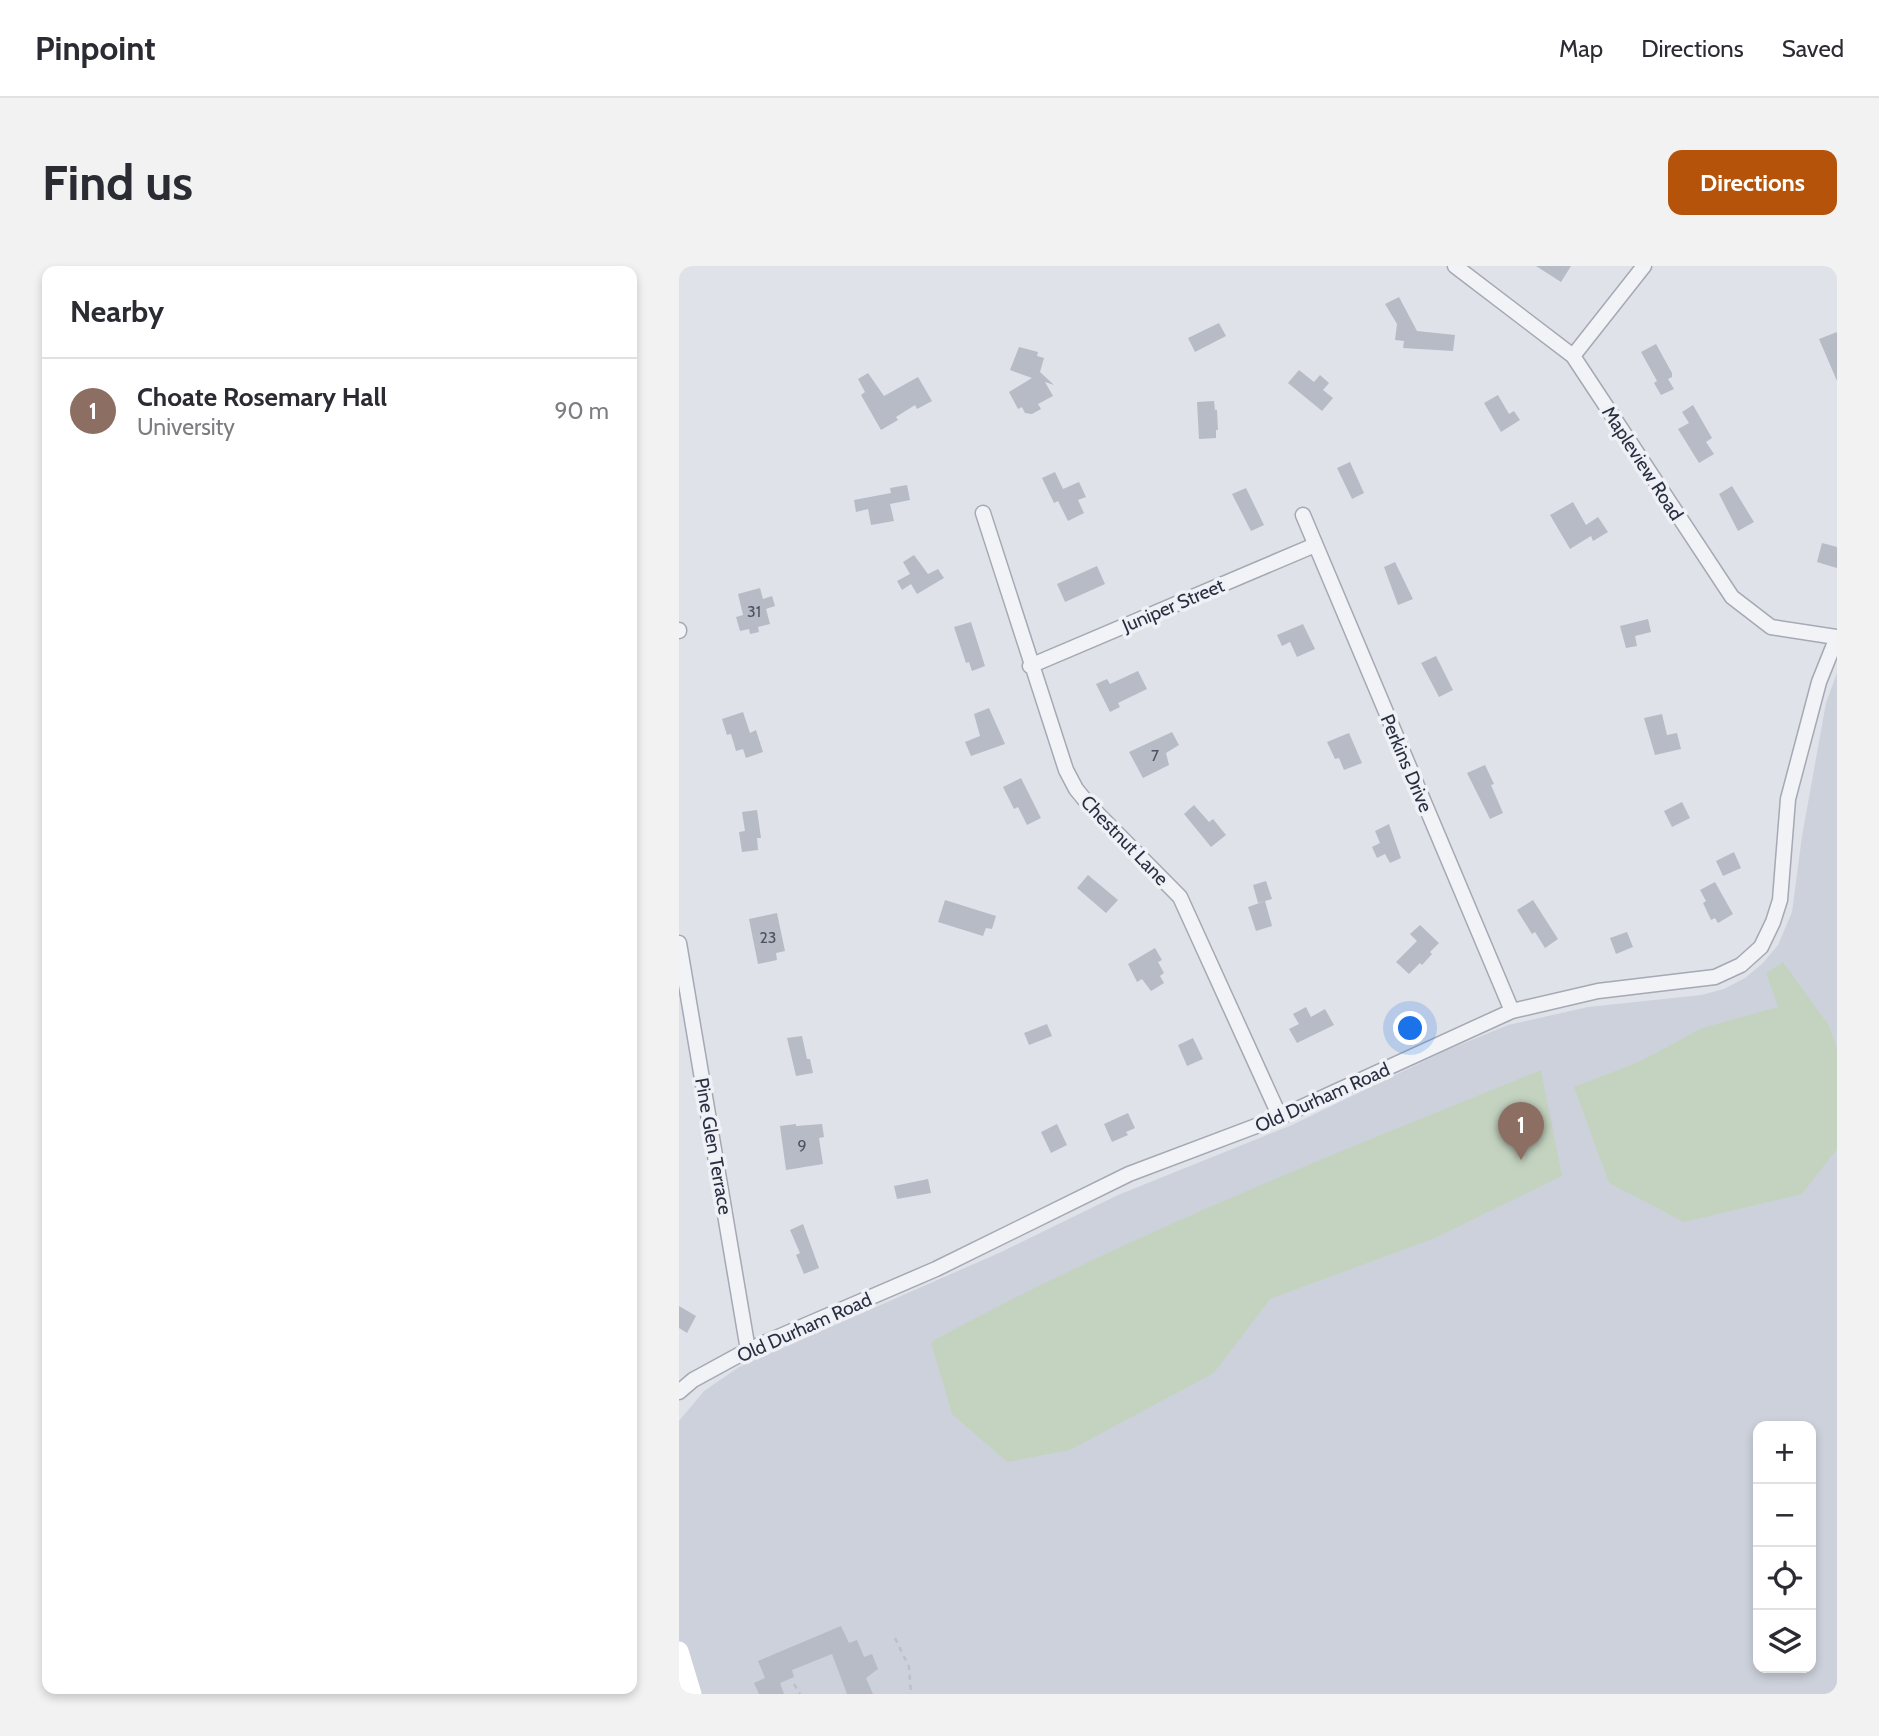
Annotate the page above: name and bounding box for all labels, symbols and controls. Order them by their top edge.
text: Pinpoint [35,28,156,68]
text: Map [1559,34,1603,63]
text: Directions [1641,34,1744,63]
text: Saved [1782,34,1844,63]
button: Directions [1668,150,1837,215]
text: Find us [42,153,193,212]
text: Nearby [70,293,164,330]
text: Choate Rosemary Hall [137,381,387,413]
text: 1 [89,397,97,425]
text: 90 m [555,397,609,425]
street label: Mapleview Road [1597,402,1688,525]
text: University [137,413,235,441]
street label: Juniper Street [1118,573,1228,638]
house number: 31 [747,602,761,621]
street label: Perkins Drive [1376,711,1438,816]
house number: 7 [1151,746,1159,765]
street label: Chestnut Lane [1076,791,1173,890]
house number: 23 [759,928,777,947]
your location [1393,1011,1427,1045]
street label: Old Durham Road [1251,1057,1393,1137]
street label: Pine Glen Terrace [690,1076,737,1217]
pin: 1 [1498,1102,1544,1160]
house number: 9 [797,1136,807,1155]
street label: Old Durham Road [733,1287,875,1367]
map controls [1753,1421,1816,1673]
button: + [1753,1421,1816,1484]
button: − [1753,1484,1816,1547]
button: locate [1753,1547,1816,1610]
button: layers [1753,1610,1816,1673]

